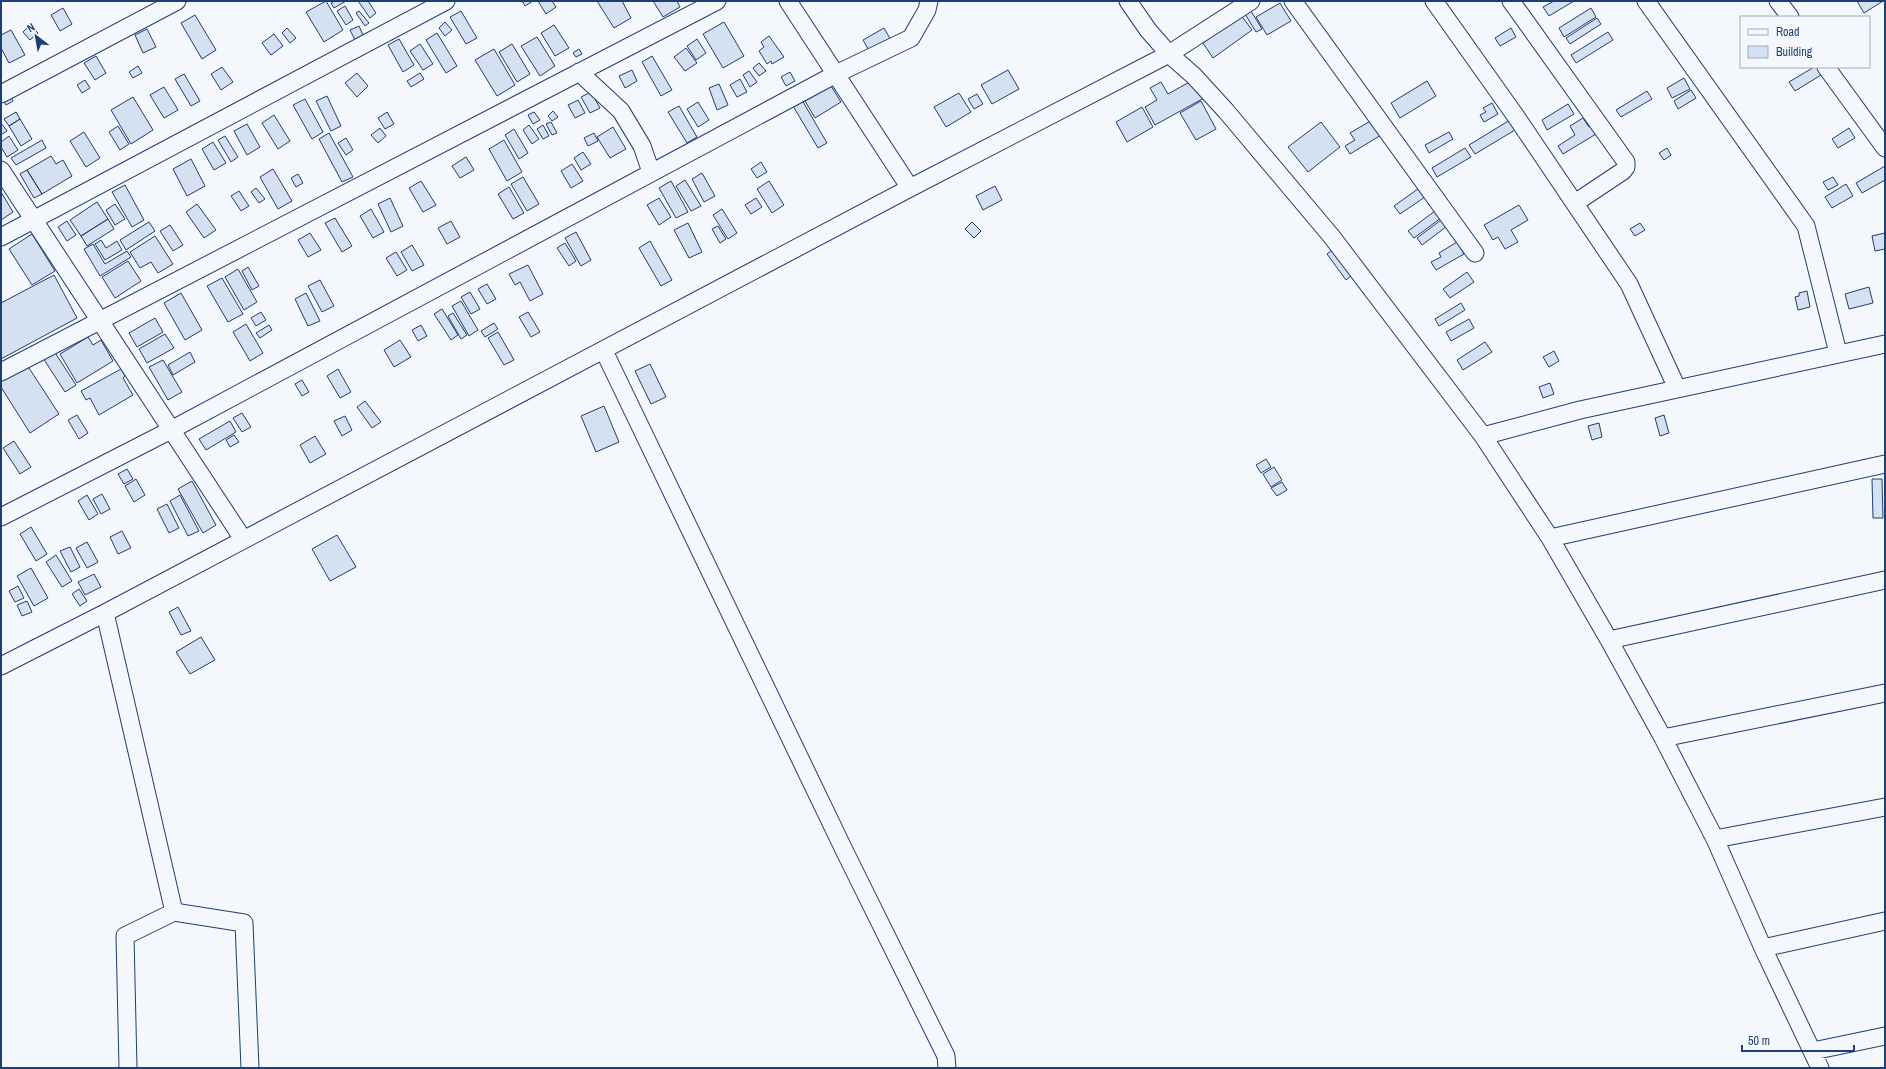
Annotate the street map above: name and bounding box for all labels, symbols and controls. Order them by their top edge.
north arrow [16,16,56,56]
legend [1740,16,1870,68]
text: N [24,20,37,35]
text: Road [1776,24,1800,40]
text: Building [1776,44,1813,60]
scale bar [1742,1027,1854,1053]
text: 50 m [1748,1033,1770,1049]

